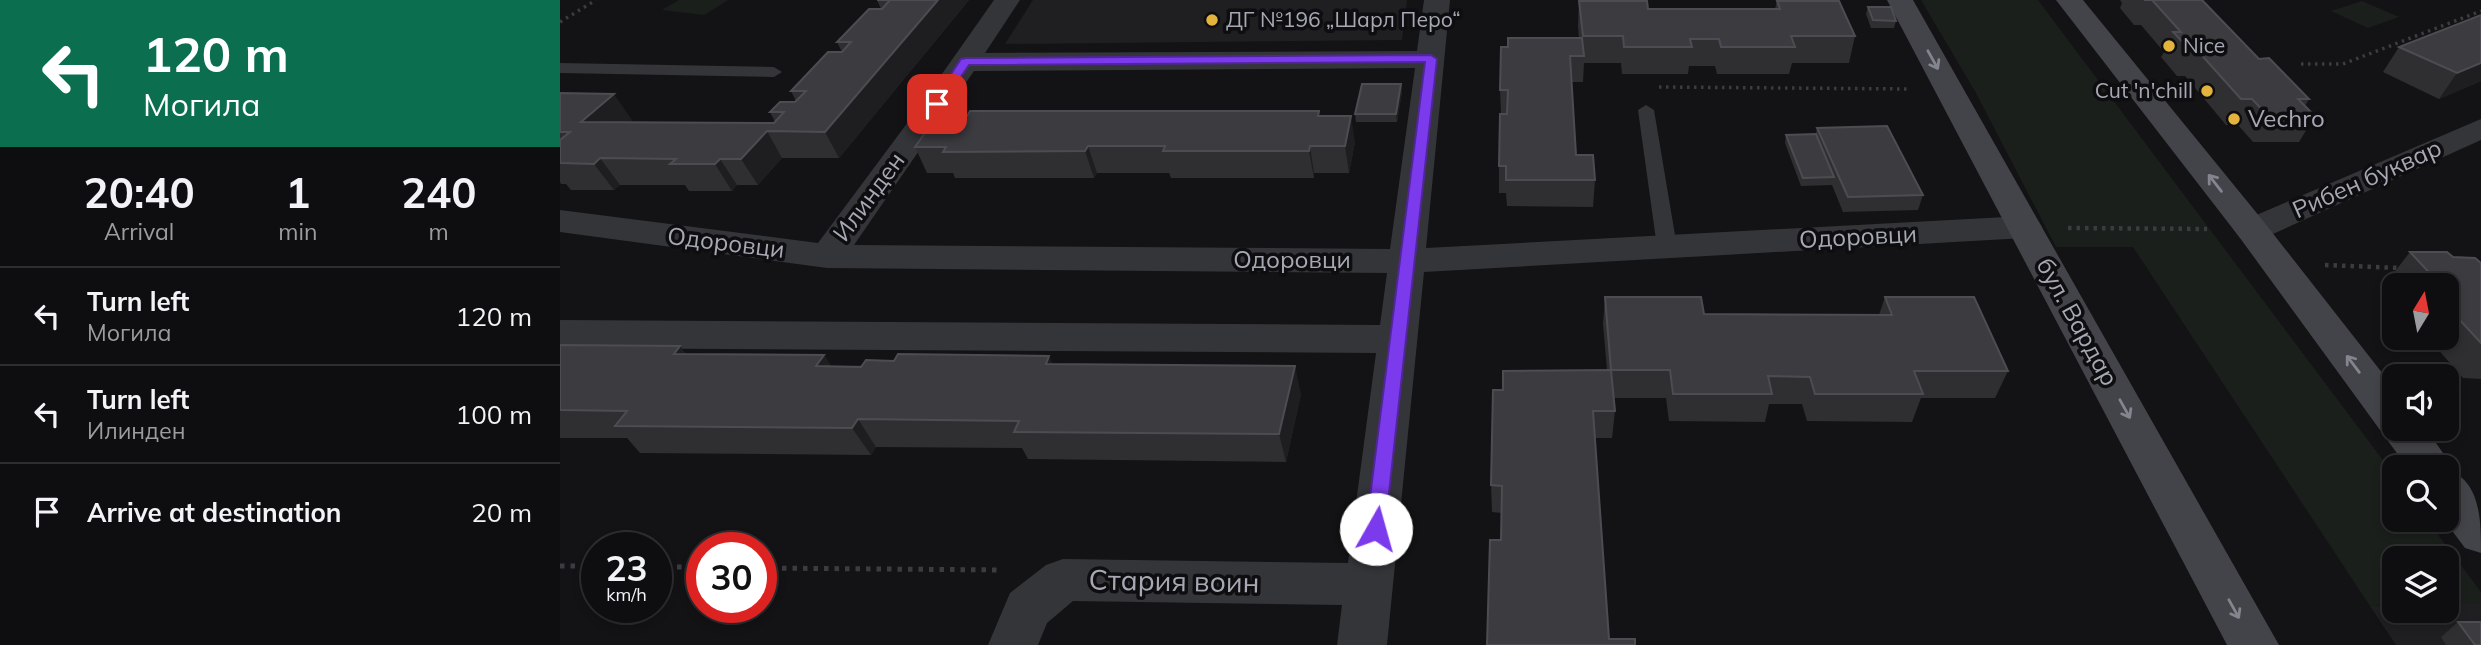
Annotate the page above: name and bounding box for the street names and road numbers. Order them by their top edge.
street label: Рибен буквар [2287,132,2446,224]
street label: Илинден [826,146,911,247]
street label: Одоровци [1798,218,1918,254]
street label: Одоровци [666,220,786,264]
street label: Одоровци [1233,244,1351,274]
street label: бул. Вардар [2030,252,2125,391]
street label: Стария воин [1088,562,1260,599]

